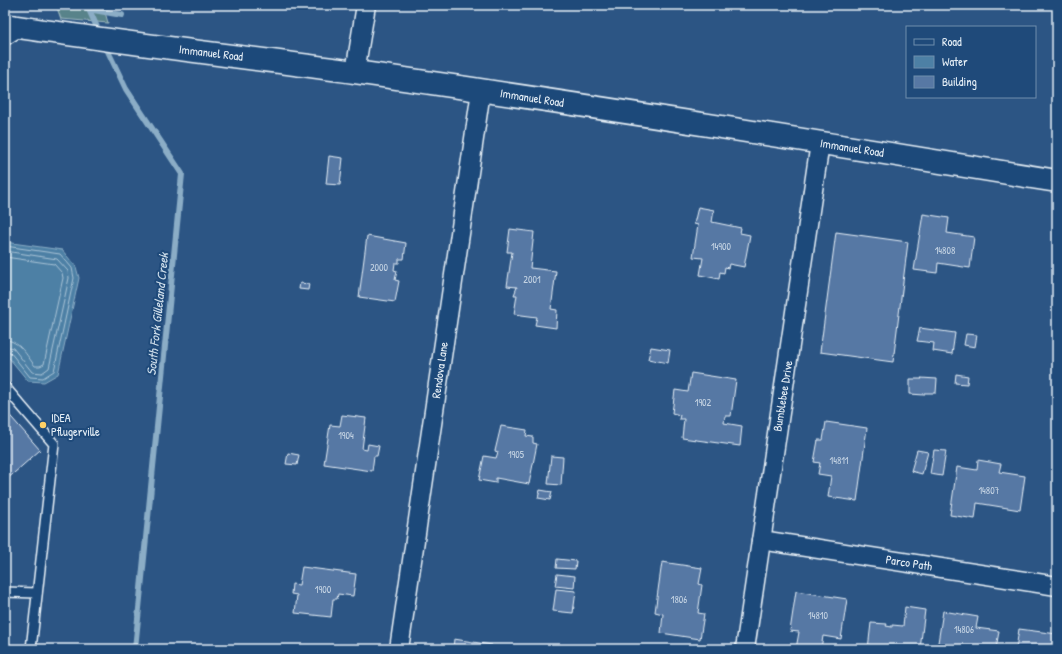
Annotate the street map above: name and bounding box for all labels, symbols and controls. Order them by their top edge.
legend [906,26,1036,98]
text: Road [942,33,962,50]
street label: Immanuel Road [178,40,244,65]
text: Water [942,53,968,70]
text: Building [942,73,977,90]
street label: Immanuel Road [499,84,566,111]
street label: Immanuel Road [819,134,886,161]
house number: 14900 [711,240,732,253]
house number: 14808 [935,244,955,257]
water label: South Fork Gilleland Creek [142,250,173,376]
house number: 2000 [370,261,389,274]
house number: 2001 [523,273,541,286]
street label: Rendova Lane [427,340,452,399]
street label: Bumblebee Drive [768,359,797,433]
house number: 1902 [695,396,712,409]
place label: IDEA Pflugerville [51,409,100,440]
marker: IDEA Pflugerville [38,420,48,430]
house number: 1904 [338,429,354,442]
house number: 1905 [508,448,525,461]
house number: 14811 [830,454,849,467]
house number: 14807 [978,484,1000,497]
street label: Parco Path [885,550,934,575]
house number: 1900 [315,583,332,596]
house number: 1806 [671,593,687,606]
house number: 14810 [808,609,828,622]
house number: 14806 [954,623,974,636]

